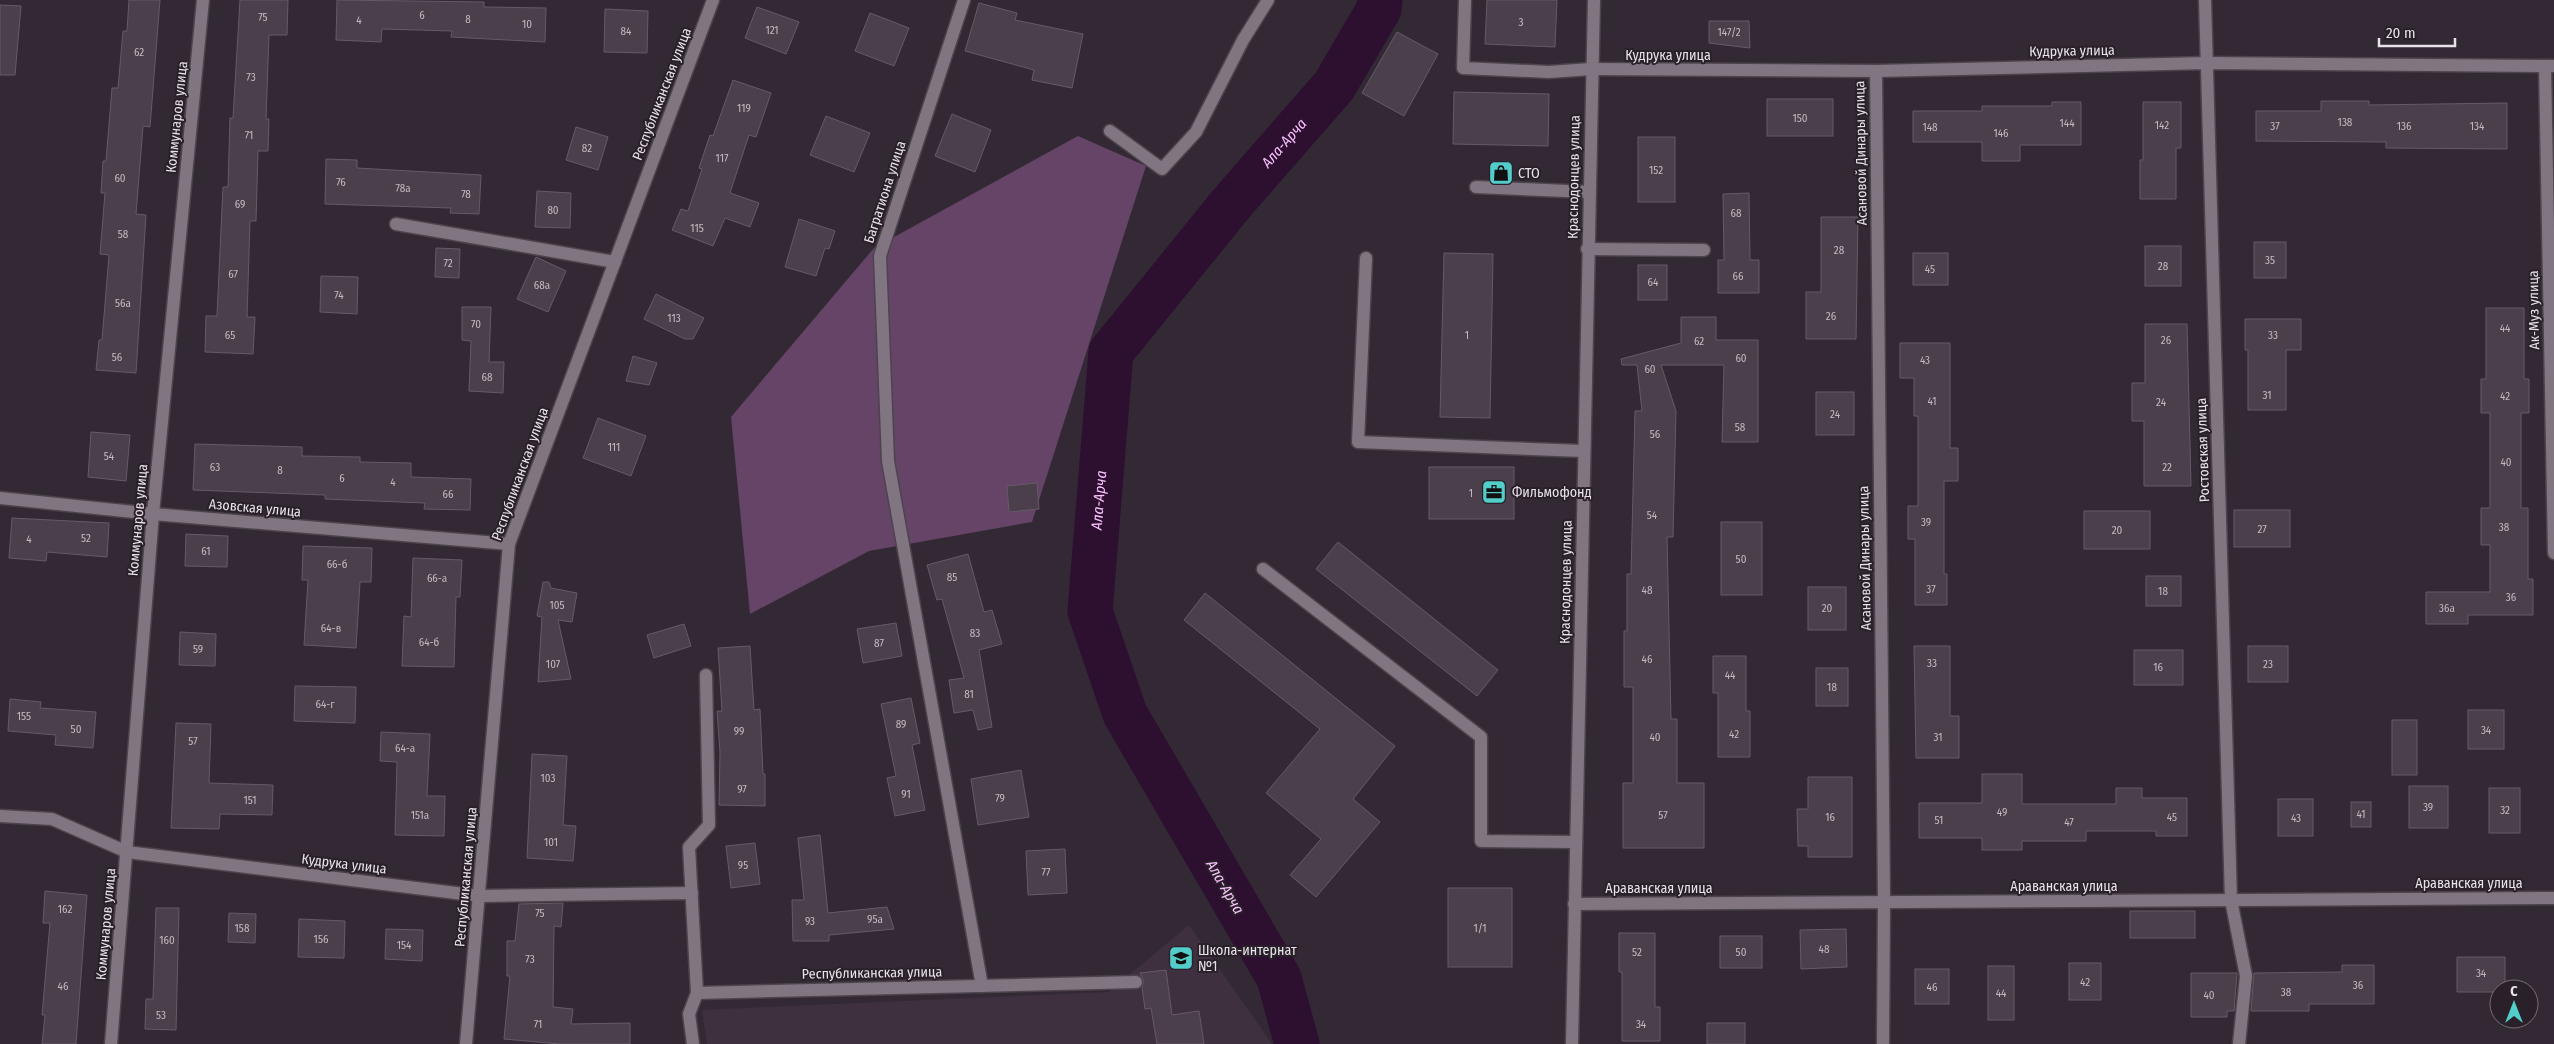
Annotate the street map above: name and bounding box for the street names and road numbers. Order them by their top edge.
street label: Республиканская улица [629,25,695,163]
street label: Кудрука улица [2029,42,2115,60]
street label: Кудрука улица [1625,47,1711,64]
street label: Коммунаров улица [163,60,191,174]
street label: Асановой Динары улица [1851,80,1871,226]
street label: Краснодонцев улица [1564,115,1584,239]
street label: Багратиона улица [860,138,910,245]
street label: Ак-Муз улица [2525,270,2543,350]
street label: Ростовская улица [2193,397,2213,502]
street label: Республиканская улица [488,405,552,543]
street label: Коммунаров улица [125,463,151,577]
street label: Асановой Динары улица [1855,485,1875,631]
street label: Азовская улица [208,496,302,521]
street label: Краснодонцев улица [1556,520,1576,644]
street label: Республиканская улица [451,806,481,948]
street label: Кудрука улица [300,850,388,878]
street label: Коммунаров улица [93,867,119,981]
street label: Араванская улица [2415,875,2523,892]
street label: Араванская улица [2010,878,2118,895]
street label: Араванская улица [1605,880,1713,897]
street label: Республиканская улица [802,963,943,983]

